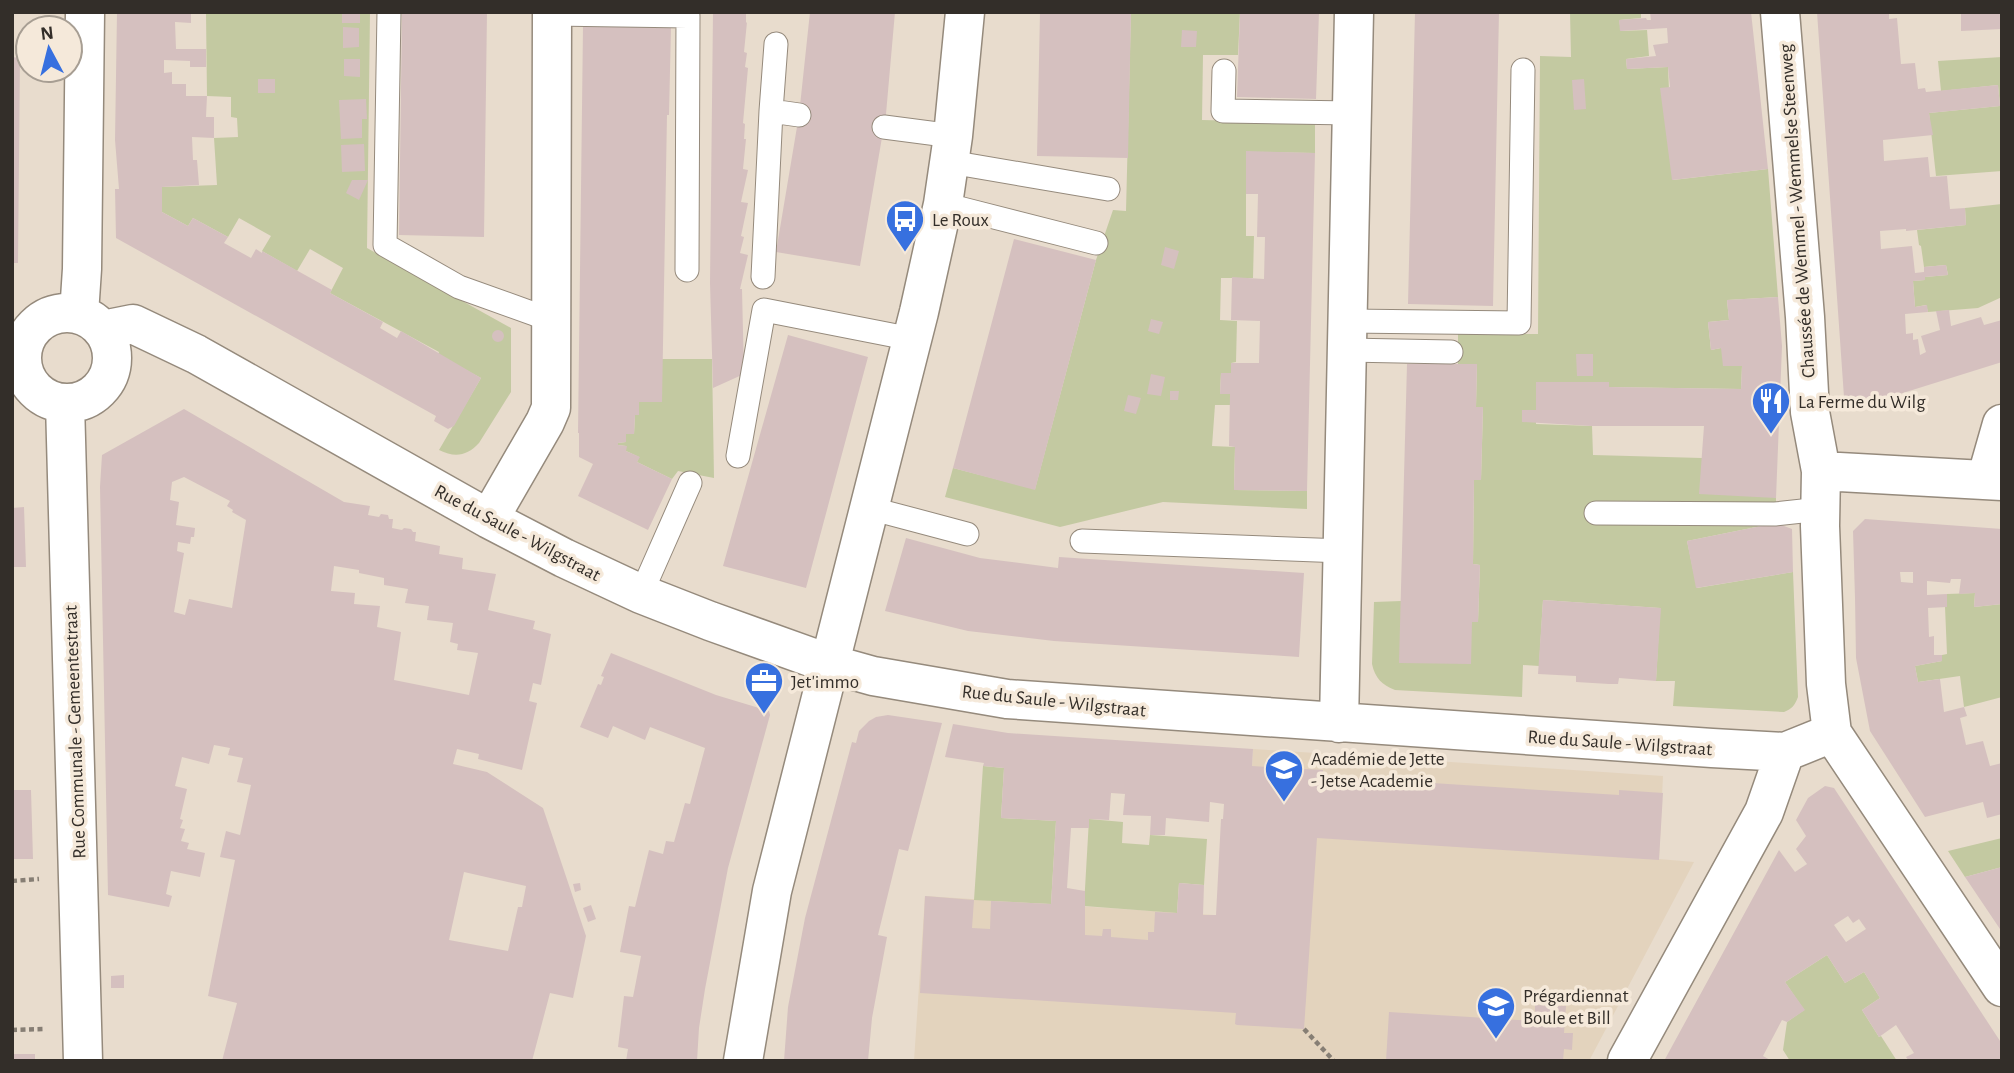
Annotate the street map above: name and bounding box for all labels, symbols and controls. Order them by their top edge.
north arrow [14,14,84,84]
text: N [39,23,55,44]
street label: Chaussée de Wemmel - Wemmelse Steenweg [1776,42,1819,379]
bus stop icon: Le Roux [884,198,926,253]
place label: Le Roux [932,211,989,230]
restaurant icon: La Ferme du Wilg [1750,380,1792,435]
place label: La Ferme du Wilg [1798,393,1926,412]
street label: Rue du Saule - Wilgstraat [431,481,604,585]
street label: Rue Communale - Gemeentestraat [62,605,89,859]
office icon: Jet'immo [743,660,785,715]
place label: Jet'immo [791,673,859,692]
street label: Rue du Saule - Wilgstraat [961,682,1147,721]
street label: Rue du Saule - Wilgstraat [1527,728,1713,759]
school or university icon: Académie de Jette - Jetse Academie [1263,748,1305,803]
place label: Académie de Jette - Jetse Academie [1311,750,1444,791]
school or university icon: Prégardiennat Boule et Bill [1475,985,1517,1040]
place label: Prégardiennat Boule et Bill [1523,987,1628,1028]

